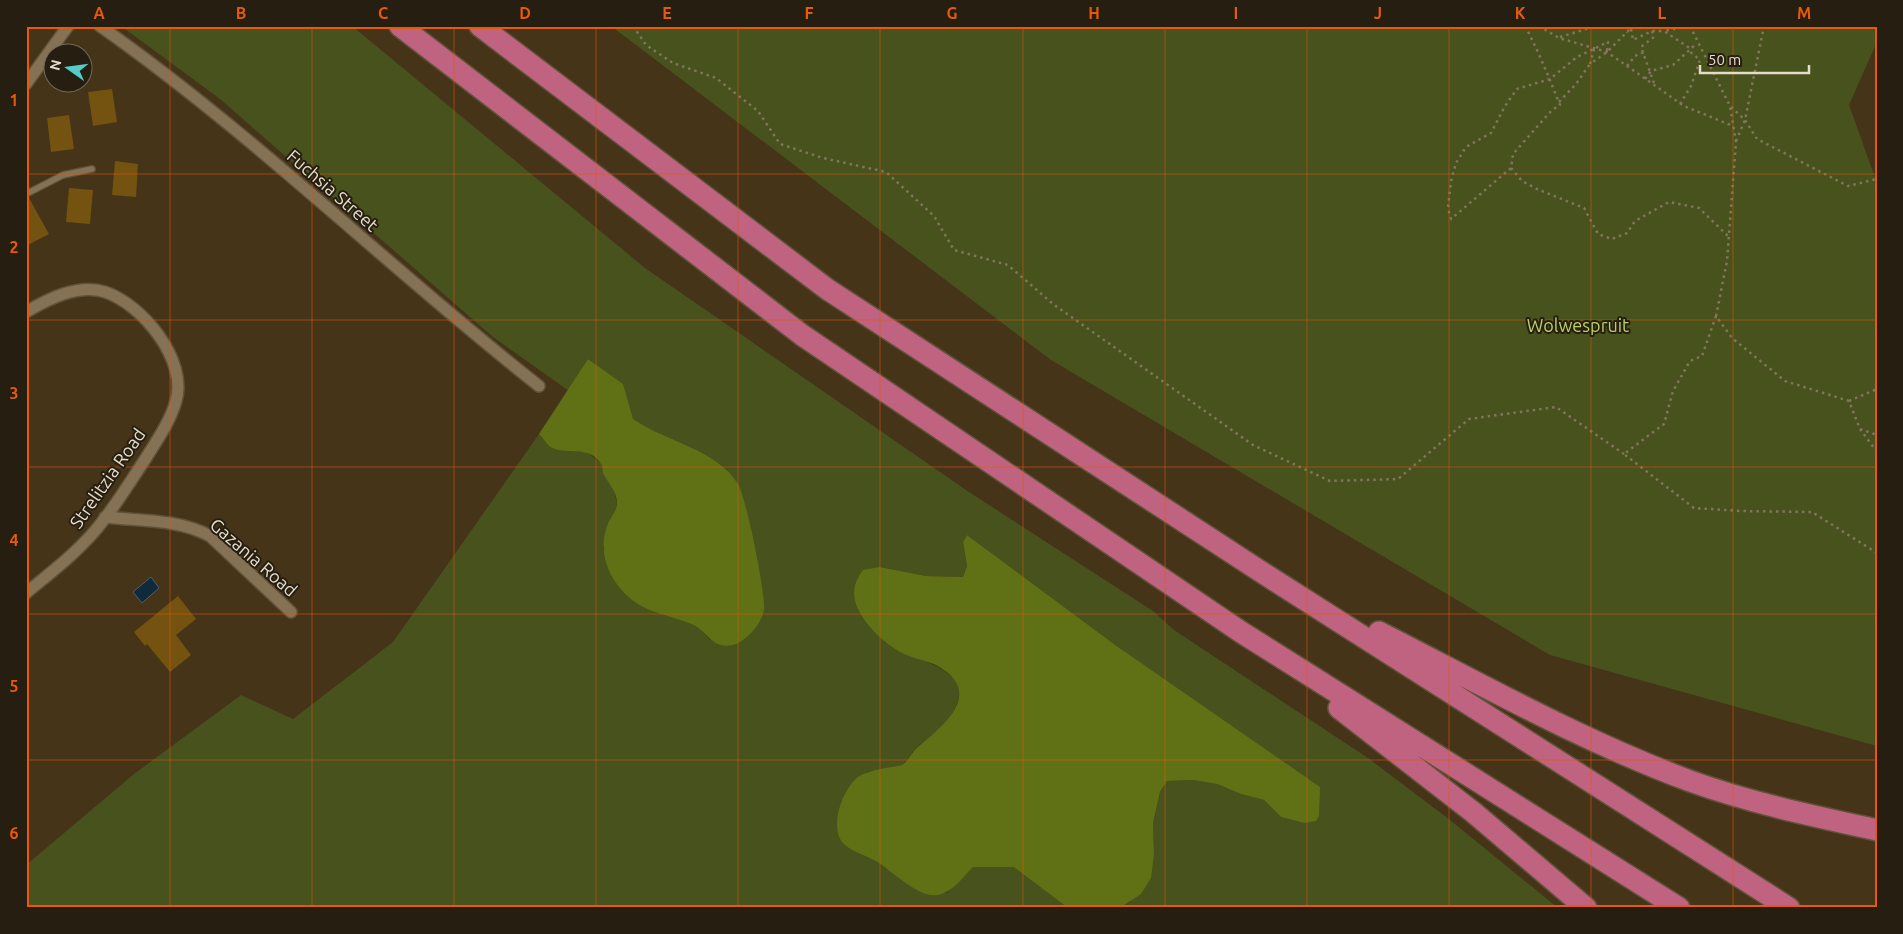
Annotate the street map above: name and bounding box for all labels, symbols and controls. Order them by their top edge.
text: A [93,4,105,22]
text: B [236,4,246,22]
text: C [378,4,388,22]
text: D [519,4,531,22]
text: E [662,4,672,22]
text: F [805,4,814,22]
text: G [946,4,958,22]
text: H [1088,4,1100,22]
text: I [1234,4,1238,22]
text: J [1374,4,1382,22]
text: K [1515,4,1526,22]
text: L [1658,4,1667,22]
text: M [1797,4,1811,22]
north arrow [42,42,92,92]
scale bar [1700,42,1809,74]
text: 50 m [1708,51,1741,68]
text: N [46,58,64,72]
text: 1 [9,91,19,109]
street label: Fuchsia Street [283,145,383,235]
text: 2 [9,238,19,256]
park label: Wolwespruit [1527,315,1629,335]
text: 3 [9,384,19,402]
street label: Strelitzia Road [65,424,149,532]
street label: Gazania Road [207,514,301,600]
text: 4 [9,531,19,549]
text: 5 [9,677,19,695]
text: 6 [9,824,19,842]

